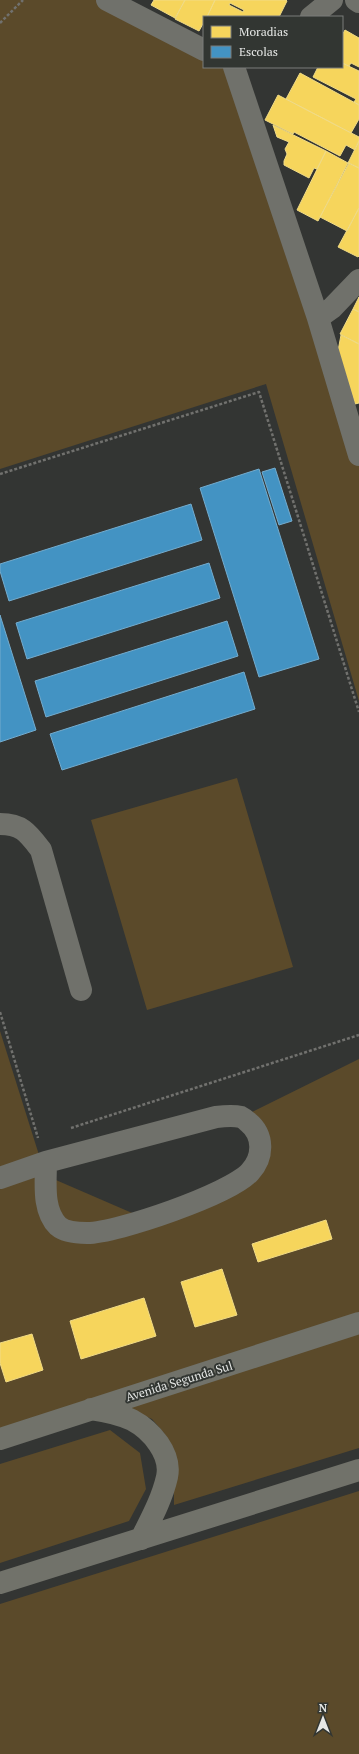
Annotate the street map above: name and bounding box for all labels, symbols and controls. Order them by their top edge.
legend [203,16,343,68]
text: Moradias [239,24,288,39]
text: Escolas [239,44,278,59]
street label: Avenida Segunda Sul [124,1357,235,1404]
north arrow [303,1698,343,1738]
text: N [319,1701,328,1715]

